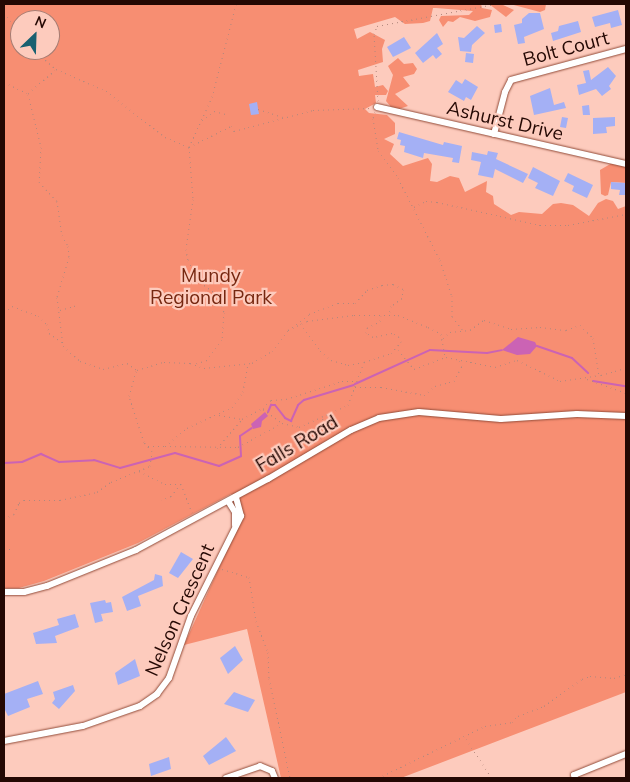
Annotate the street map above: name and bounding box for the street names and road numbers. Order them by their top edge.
street label: Bolt Court [521,27,611,71]
street label: Ashurst Drive [444,97,566,145]
street label: Falls Road [252,411,342,477]
street label: Nelson Crescent [141,540,219,680]

